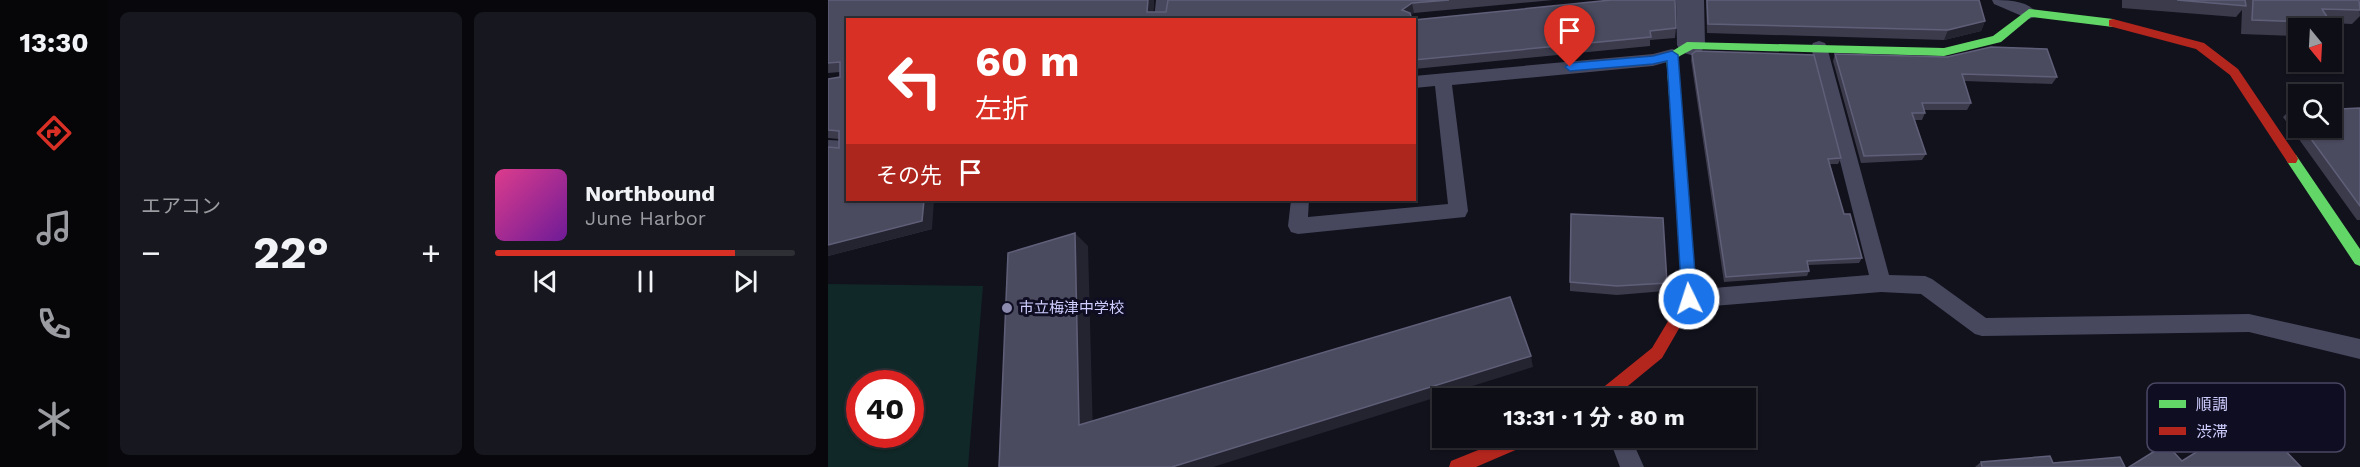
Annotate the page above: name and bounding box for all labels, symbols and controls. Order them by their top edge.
pin [1544,5,1595,67]
icon: arrive [1553,14,1586,47]
north arrow [2288,18,2342,72]
map controls [2288,18,2342,138]
text: 13:30 [19,27,89,59]
text: 60 m [975,37,1079,86]
icon: left [876,42,954,120]
button: search [2288,84,2342,138]
text: 左折 [975,93,1029,125]
icon: directions [33,112,75,154]
icon: arrive [954,156,987,189]
text: その先 [876,163,942,188]
text: Northbound [585,181,715,206]
text: エアコン [141,194,221,218]
text: June Harbor [585,206,706,230]
icon: music [33,207,75,249]
text: 22° [253,226,329,279]
text: − [141,233,161,272]
text: + [421,233,441,272]
icon: previous [529,265,562,298]
icon: pause [629,265,662,298]
icon: next [729,265,762,298]
position arrow [1657,267,1721,331]
place label: 市立梅津中学校 [1019,299,1124,317]
marker: 市立梅津中学校 [1000,301,1014,315]
icon: phone [33,303,75,345]
speed limit sign: 40 [846,370,924,448]
legend [2147,383,2345,452]
text: 順調 [2196,395,2228,414]
icon: climate [33,398,75,440]
text: 13:31 · 1 分 · 80 m [1503,405,1685,430]
text: 渋滞 [2196,422,2228,441]

